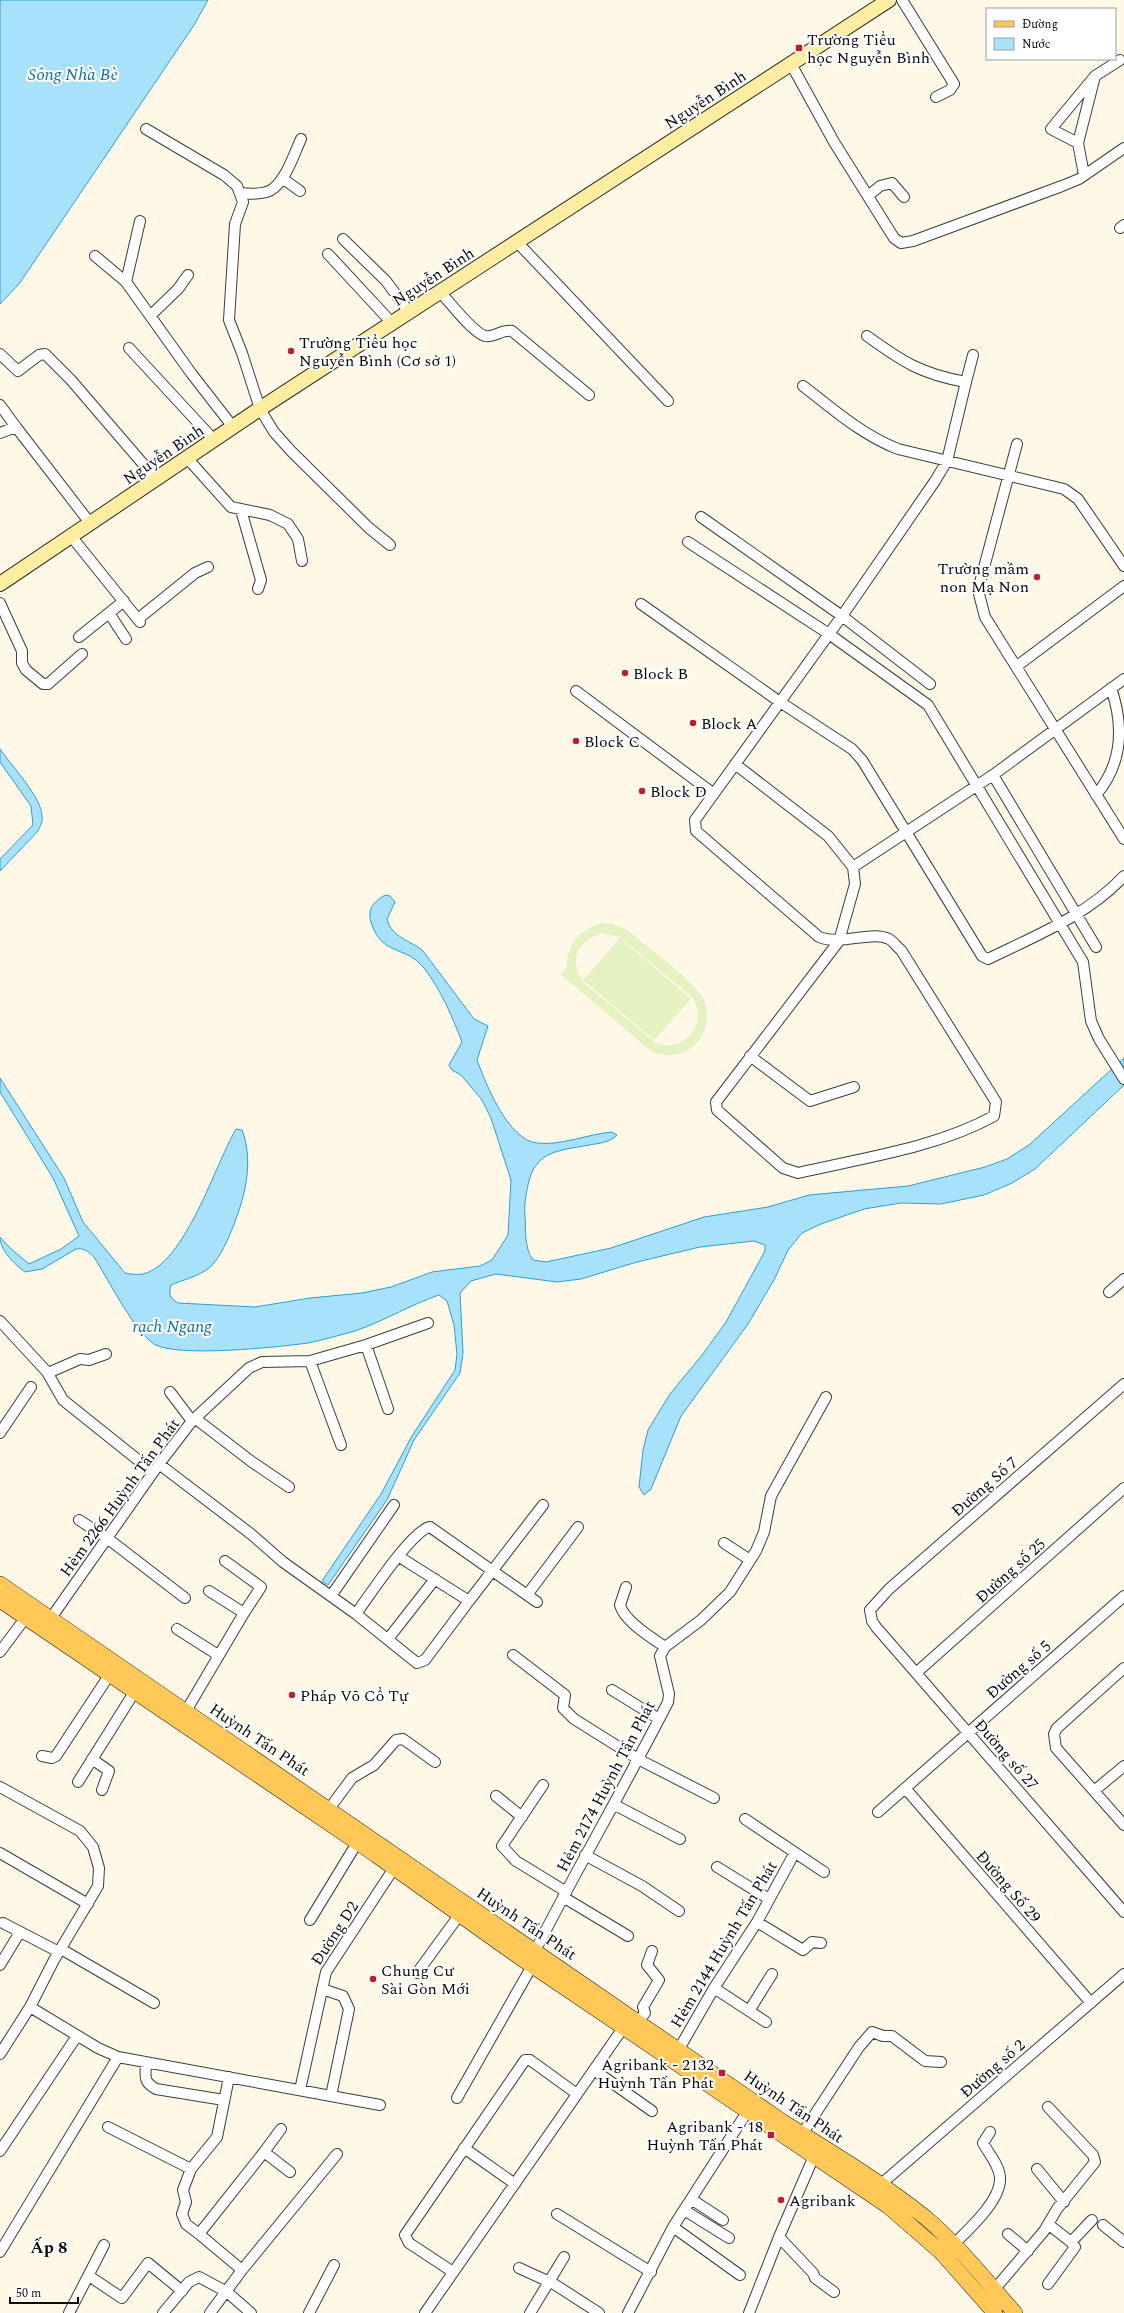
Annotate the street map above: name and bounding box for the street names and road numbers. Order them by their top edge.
street label: Nguyễn Bình [660,64,751,135]
street label: Nguyễn Bình [388,241,479,312]
street label: Nguyễn Bình [118,419,209,491]
street label: Hẻm 2266 Huỳnh Tấn Phát [54,1413,186,1582]
street label: Đường Số 7 [946,1451,1023,1523]
street label: Đường số 25 [970,1533,1051,1609]
street label: Đường số 5 [981,1635,1057,1705]
street label: Hẻm 2174 Huỳnh Tấn Phát [550,1696,661,1876]
street label: Huỳnh Tấn Phát [204,1697,315,1783]
street label: Đường số 27 [968,1714,1044,1796]
street label: Đường Số 29 [970,1845,1047,1928]
street label: Hẻm 2144 Huỳnh Tấn Phát [664,1856,783,2033]
street label: Huỳnh Tấn Phát [471,1881,582,1967]
street label: Đường D2 [305,1897,365,1970]
street label: Đường số 2 [955,2034,1031,2104]
street label: Huỳnh Tấn Phát [738,2064,849,2150]

